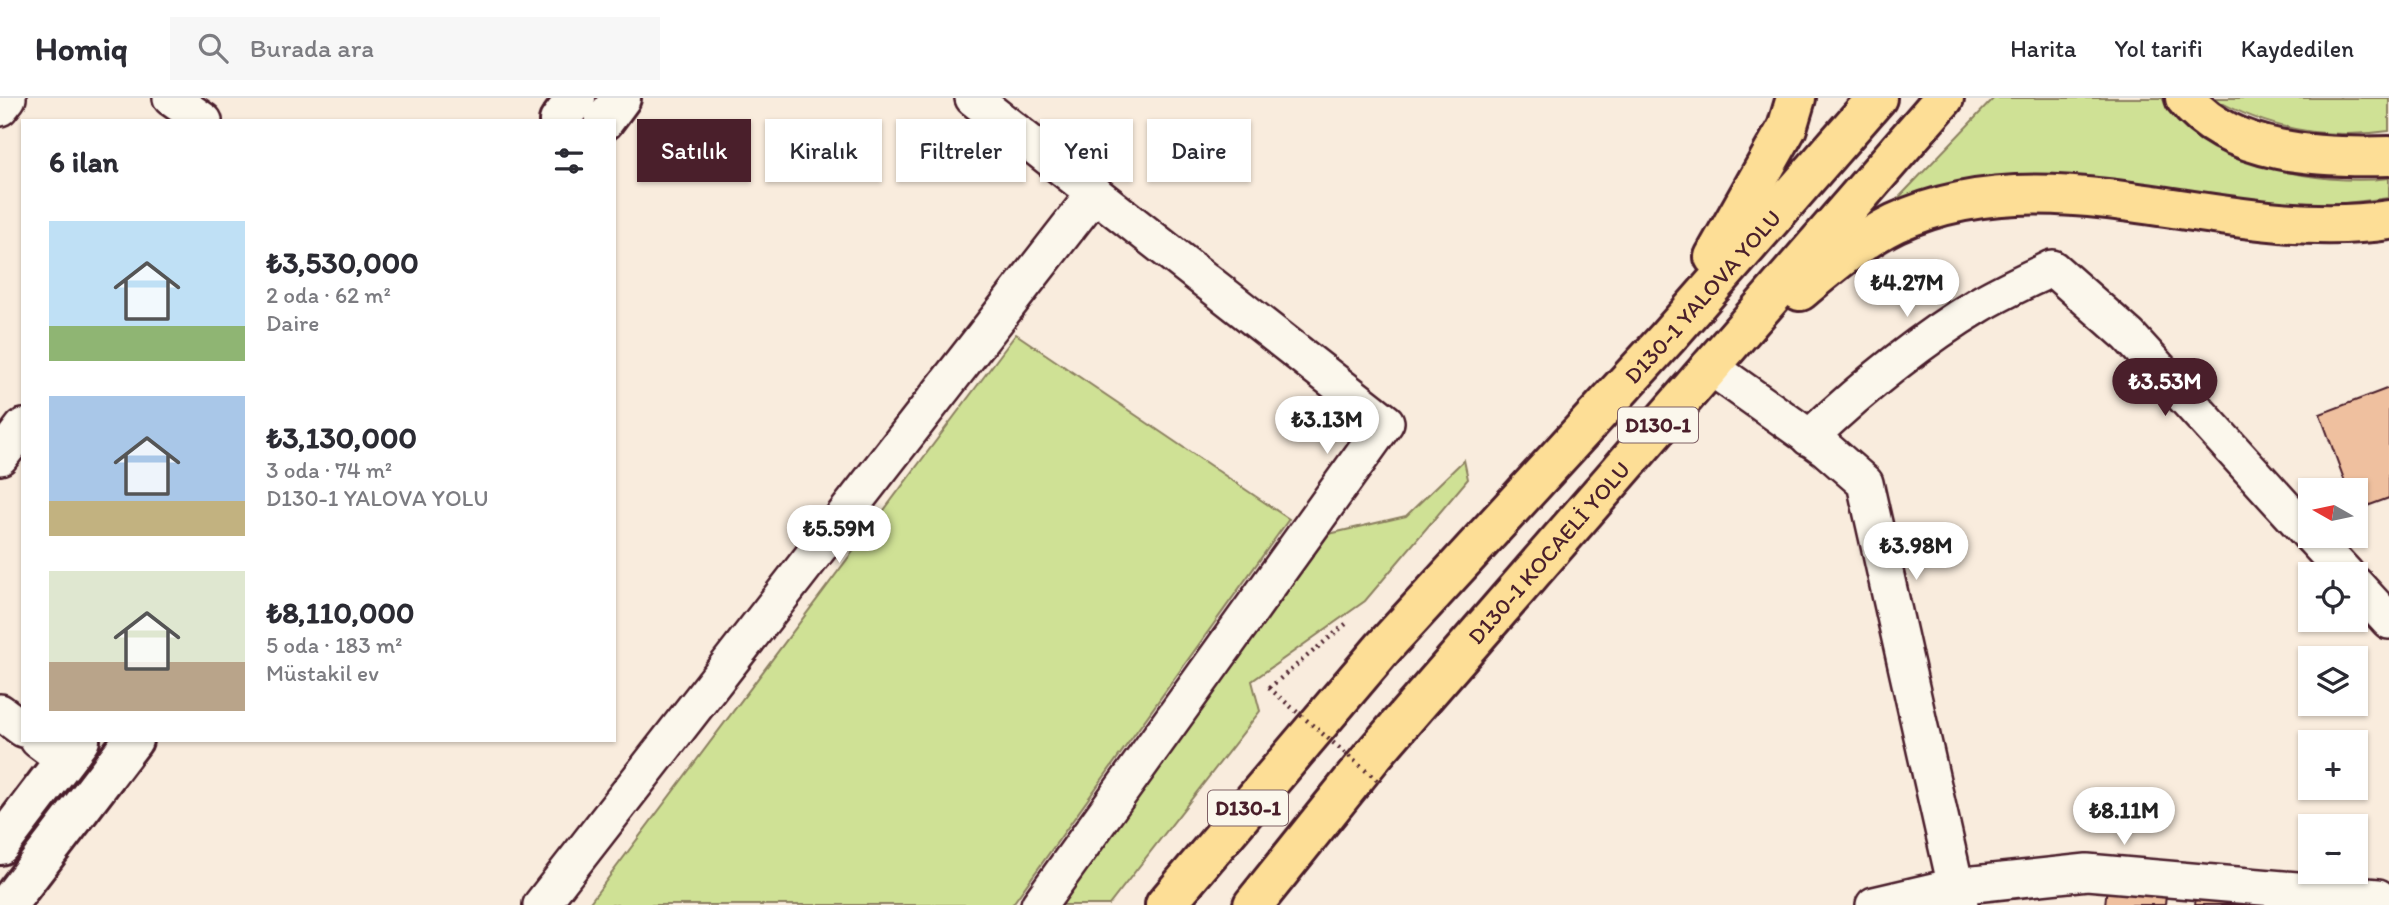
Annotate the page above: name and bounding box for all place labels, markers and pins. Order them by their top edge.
pin: ₺4.27M [1850,260,1964,319]
pin: ₺3.53M [2108,358,2222,418]
pin: ₺3.13M [1270,396,1384,456]
pin: ₺5.59M [782,505,896,565]
pin: ₺3.98M [1859,522,1973,582]
pin: ₺8.11M [2067,788,2181,847]

